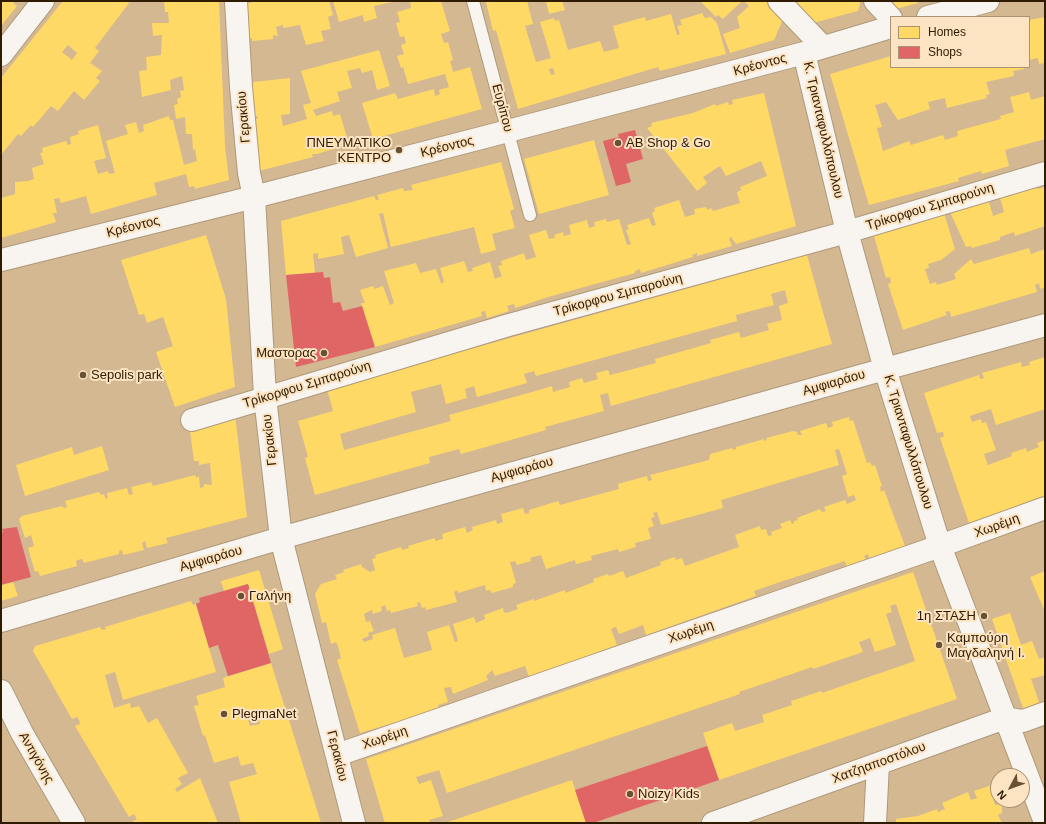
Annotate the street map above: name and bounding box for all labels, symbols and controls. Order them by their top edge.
legend [890,16,1030,68]
text: Homes [928,25,966,39]
text: Shops [928,45,962,59]
street label: Κρέοντος [732,50,788,80]
street label: Κ. Τριανταφυλλόπουλου [800,60,846,200]
street label: Ευρίπου [488,82,516,134]
street label: Γερακίου [234,91,254,143]
street label: Κρέοντος [419,133,475,161]
place label: ΠΝΕΥΜΑΤΙΚΟ ΚΕΝΤΡΟ [306,135,391,166]
place label: ΑΒ Shop & Go [626,135,711,151]
marker: ΑΒ Shop & Go [613,138,623,148]
marker: ΠΝΕΥΜΑΤΙΚΟ ΚΕΝΤΡΟ [394,145,404,155]
street label: Τρίκορφου Σμπαρούνη [864,180,996,234]
street label: Κρέοντος [105,213,161,241]
street label: Τρίκορφου Σμπαρούνη [552,270,684,320]
place label: Μαστορας [256,345,316,361]
marker: Μαστορας [319,348,329,358]
street label: Τρίκορφου Σμπαρούνη [241,358,373,412]
place label: Sepolis park [91,367,163,383]
street label: Αμφιαράου [801,367,867,399]
marker: Sepolis park [78,370,88,380]
street label: Κ. Τριανταφυλλόπουλου [880,373,936,511]
street label: Γερακίου [260,414,280,466]
street label: Αμφιαράου [489,454,555,486]
street label: Χωρέμη [972,511,1022,541]
street label: Αμφιαράου [178,543,244,575]
place label: Γαλήνη [249,588,291,604]
marker: Γαλήνη [236,591,246,601]
place label: 1η ΣΤΑΣΗ [917,608,976,624]
marker: 1η ΣΤΑΣΗ [979,611,989,621]
street label: Χωρέμη [666,617,716,647]
place label: Καμπούρη Μαγδαληνή Ι. [947,630,1025,661]
marker: Καμπούρη Μαγδαληνή Ι. [934,640,944,650]
place label: PlegmaNet [232,706,296,722]
marker: PlegmaNet [219,709,229,719]
street label: Χωρέμη [360,723,410,753]
street label: Γερακίου [323,729,351,783]
street label: Αντιγόνης [15,730,57,786]
street label: Χατζηαποστόλου [830,739,928,787]
north arrow [990,768,1030,808]
place label: Noizy Kids [638,786,699,802]
text: N [995,788,1009,802]
marker: Noizy Kids [625,789,635,799]

